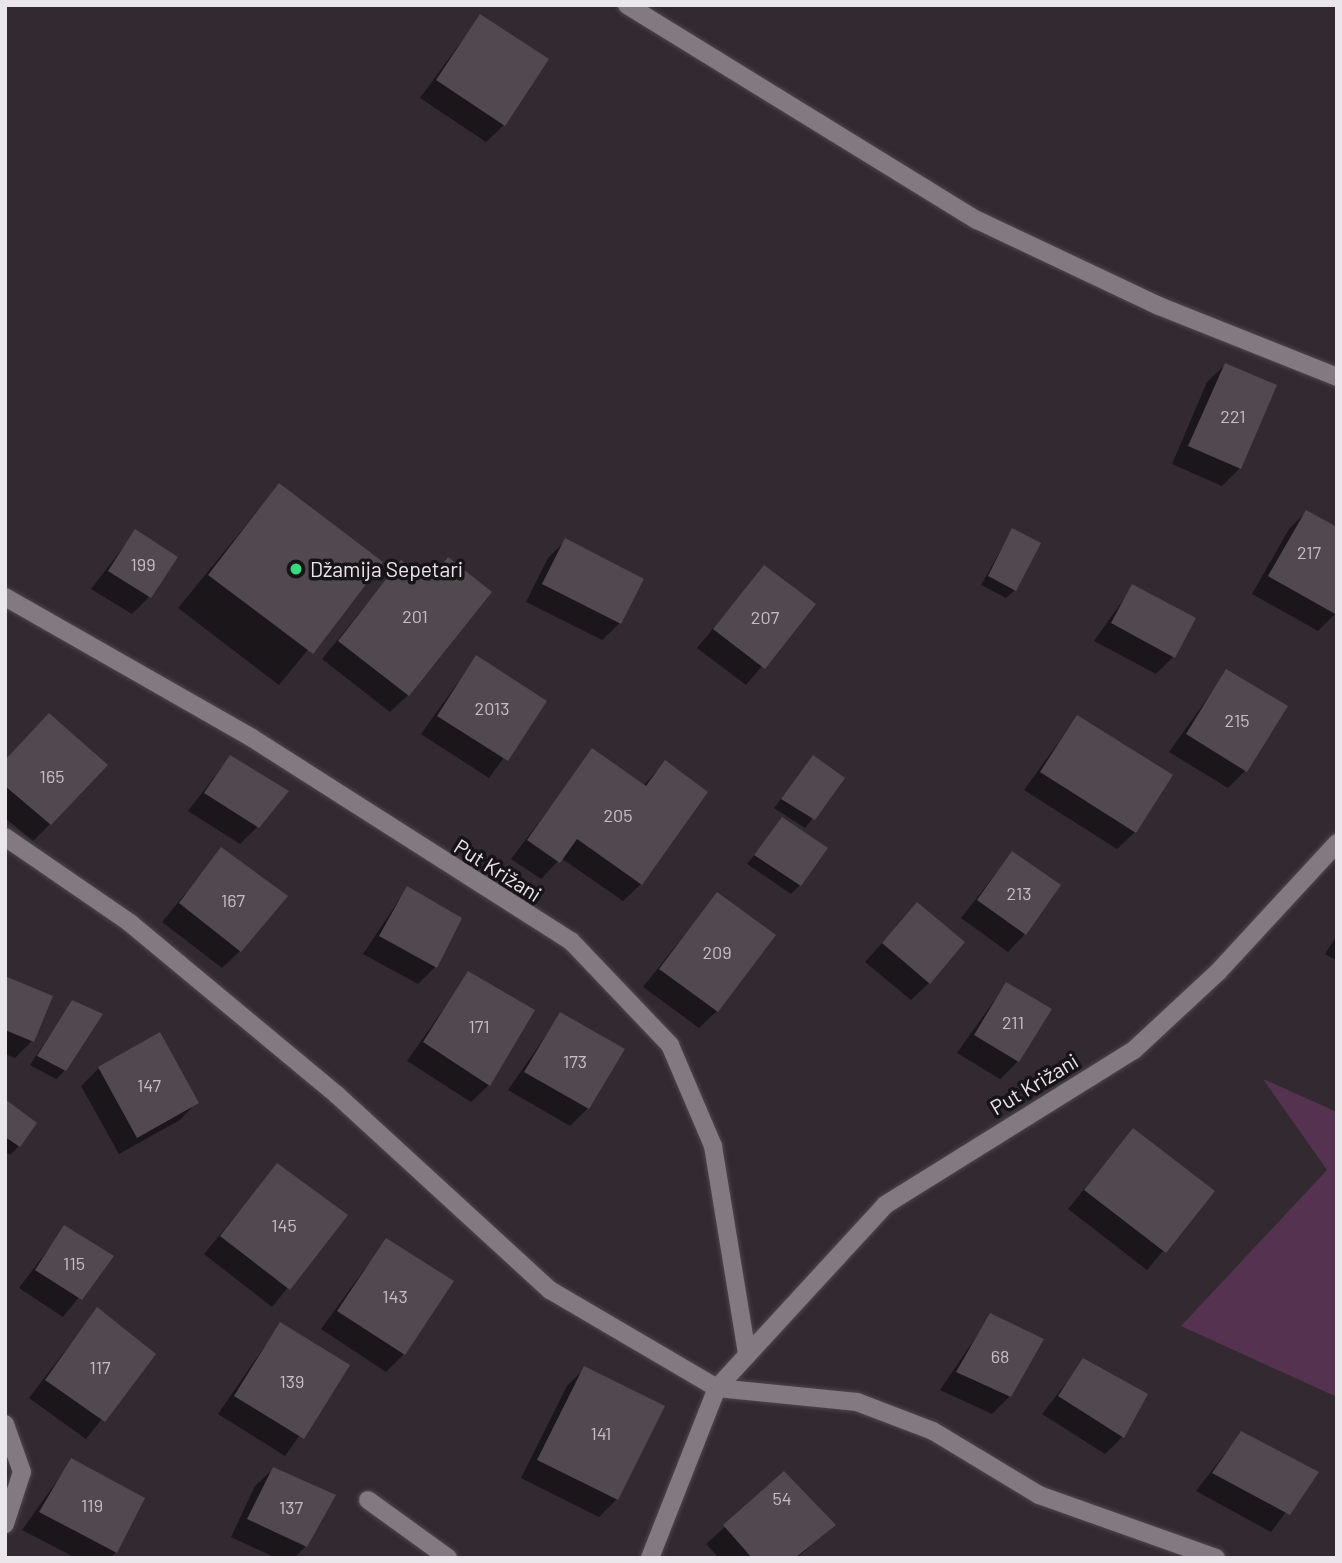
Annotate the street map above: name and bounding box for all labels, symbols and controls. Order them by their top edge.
house number: 221 [1220,405,1246,427]
house number: 217 [1297,541,1321,563]
house number: 199 [130,553,156,575]
place label: Džamija Sepetari [310,556,463,582]
marker: Džamija Sepetari [288,561,304,577]
house number: 201 [402,605,428,627]
house number: 207 [751,606,779,628]
house number: 2013 [475,697,509,719]
house number: 215 [1225,709,1249,731]
house number: 165 [40,765,64,787]
house number: 205 [603,804,633,826]
street label: Put Križani [450,833,546,907]
house number: 213 [1007,882,1031,904]
house number: 167 [221,889,245,911]
house number: 209 [702,941,732,963]
house number: 211 [1002,1011,1024,1033]
house number: 171 [468,1015,490,1037]
street label: Put Križani [985,1048,1083,1120]
house number: 173 [563,1050,587,1072]
house number: 147 [137,1074,161,1096]
house number: 145 [271,1214,297,1236]
house number: 115 [63,1252,85,1274]
house number: 143 [382,1285,408,1307]
house number: 68 [991,1345,1009,1367]
house number: 117 [89,1356,111,1378]
house number: 139 [280,1370,304,1392]
house number: 141 [591,1422,611,1444]
house number: 54 [772,1487,792,1509]
house number: 119 [81,1494,103,1516]
house number: 137 [279,1496,303,1518]

